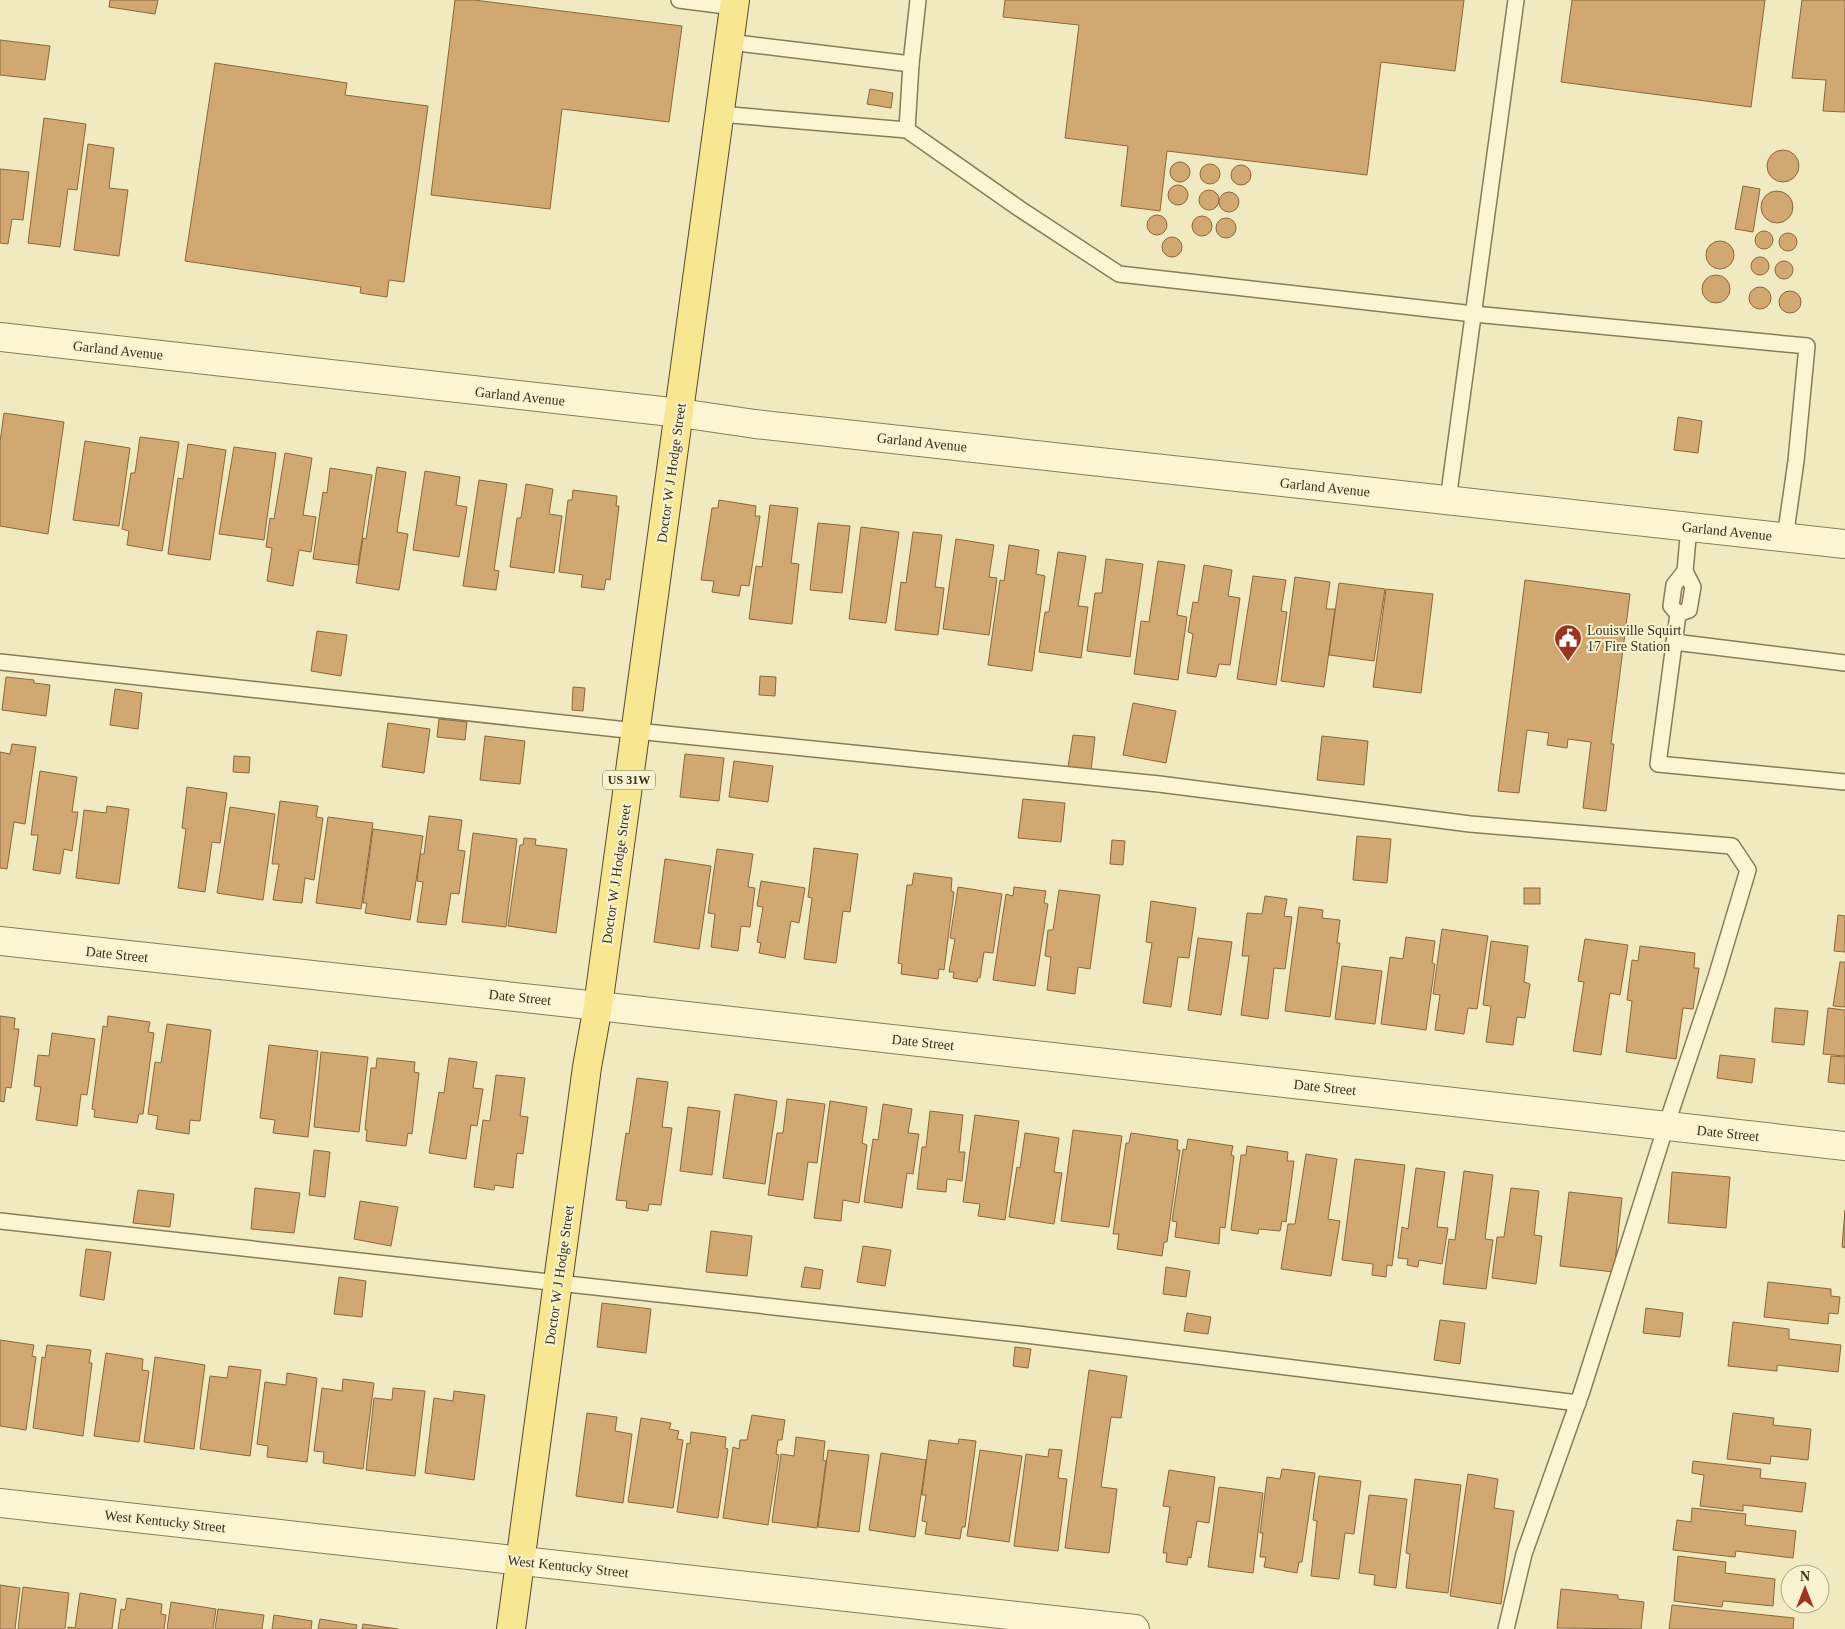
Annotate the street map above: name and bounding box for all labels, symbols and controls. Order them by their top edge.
street label: Garland Avenue [72,338,164,363]
street label: Garland Avenue [474,384,566,409]
street label: Doctor W J Hodge Street [654,402,689,544]
street label: Garland Avenue [876,430,968,455]
street label: Garland Avenue [1279,475,1371,500]
street label: Garland Avenue [1681,519,1773,544]
public building icon: Louisville Squirt 17 Fire Station [1553,623,1583,662]
place label: Louisville Squirt 17 Fire Station [1587,623,1682,654]
road number: US 31W [603,770,655,790]
street label: Doctor W J Hodge Street [599,803,634,945]
street label: Date Street [85,944,149,965]
street label: Date Street [488,987,552,1008]
street label: Date Street [891,1032,955,1053]
street label: Date Street [1293,1077,1357,1098]
street label: Date Street [1696,1123,1760,1144]
street label: Doctor W J Hodge Street [542,1204,577,1346]
street label: West Kentucky Street [104,1508,226,1535]
street label: West Kentucky Street [507,1553,629,1580]
north arrow [1780,1564,1830,1614]
text: N [1800,1569,1810,1584]

